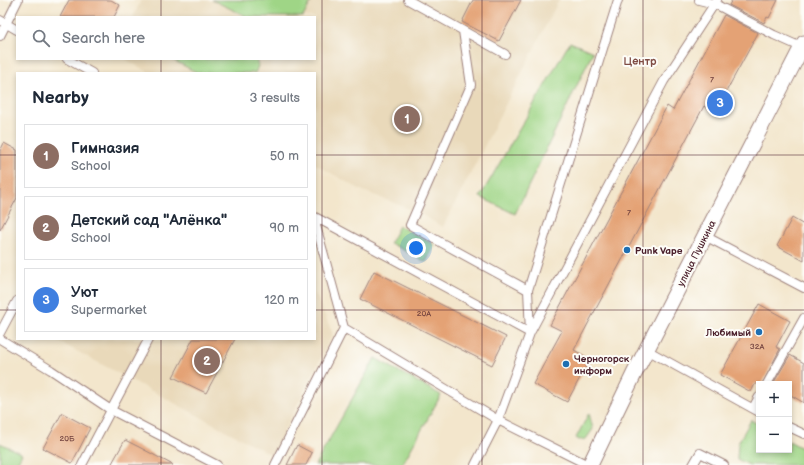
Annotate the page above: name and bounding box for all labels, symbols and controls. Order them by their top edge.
search box [16,16,316,60]
icon: search [30,27,52,49]
text: Search here [62,29,145,48]
district label: Центр [624,55,657,68]
house number: 7 [710,75,714,84]
text: Nearby [32,88,89,108]
pin: 3 [707,88,733,118]
text: 3 results [249,90,300,106]
pin: 1 [394,104,420,134]
text: Гимназия [71,139,140,158]
text: 1 [43,148,49,164]
text: 50 m [270,148,299,164]
text: School [71,158,111,174]
house number: 7 [627,208,631,217]
text: Детский сад "Алёнка" [71,211,227,230]
street label: улица Пушкина [675,218,719,289]
text: 2 [42,220,50,236]
text: 90 m [270,220,299,236]
text: School [71,230,111,246]
your location [406,238,426,258]
marker: Punk Vape [622,245,632,255]
place label: Punk Vape [635,245,683,257]
text: Уют [71,283,98,302]
text: 3 [42,292,50,308]
text: 120 m [264,292,299,308]
text: Supermarket [71,302,147,318]
house number: 20А [417,309,431,318]
place label: Любимый [705,327,751,339]
marker: Любимый [754,327,764,337]
house number: 32А [750,342,764,351]
pin: 2 [194,346,220,376]
place label: Черногорск информ [574,353,630,377]
marker: Черногорск информ [561,359,571,369]
map controls [756,381,792,453]
button: + [756,381,792,417]
button: − [756,417,792,453]
house number: 20Б [60,434,75,443]

